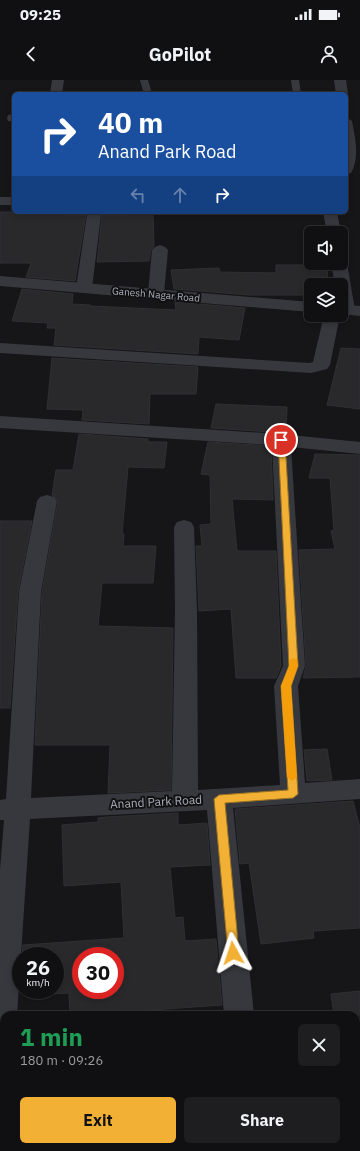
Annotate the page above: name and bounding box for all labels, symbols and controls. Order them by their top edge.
text: 09:25 [20,5,61,24]
icon: back [20,43,42,65]
text: GoPilot [149,43,211,66]
icon: person [318,43,340,65]
text: 40 m [98,104,163,141]
icon: right [32,108,84,160]
text: Anand Park Road [98,140,236,163]
icon: left [127,184,149,206]
icon: ahead [169,184,191,206]
icon: right [211,184,233,206]
map controls [304,226,348,322]
button: sound [304,226,348,270]
button: layers [304,278,348,322]
street label: Ganesh Nagar Road [111,284,201,305]
pin [264,423,298,457]
icon: arrive [270,429,292,451]
street label: Anand Park Road [110,792,202,811]
position arrow [212,932,254,974]
speed limit sign: 30 [72,947,124,999]
text: 26 [26,954,50,981]
text: km/h [26,976,50,989]
text: 1 min [20,1021,83,1053]
button: close [298,1024,340,1066]
text: 180 m · 09:26 [20,1052,103,1069]
button: Exit [20,1097,176,1143]
button: Share [184,1097,340,1143]

